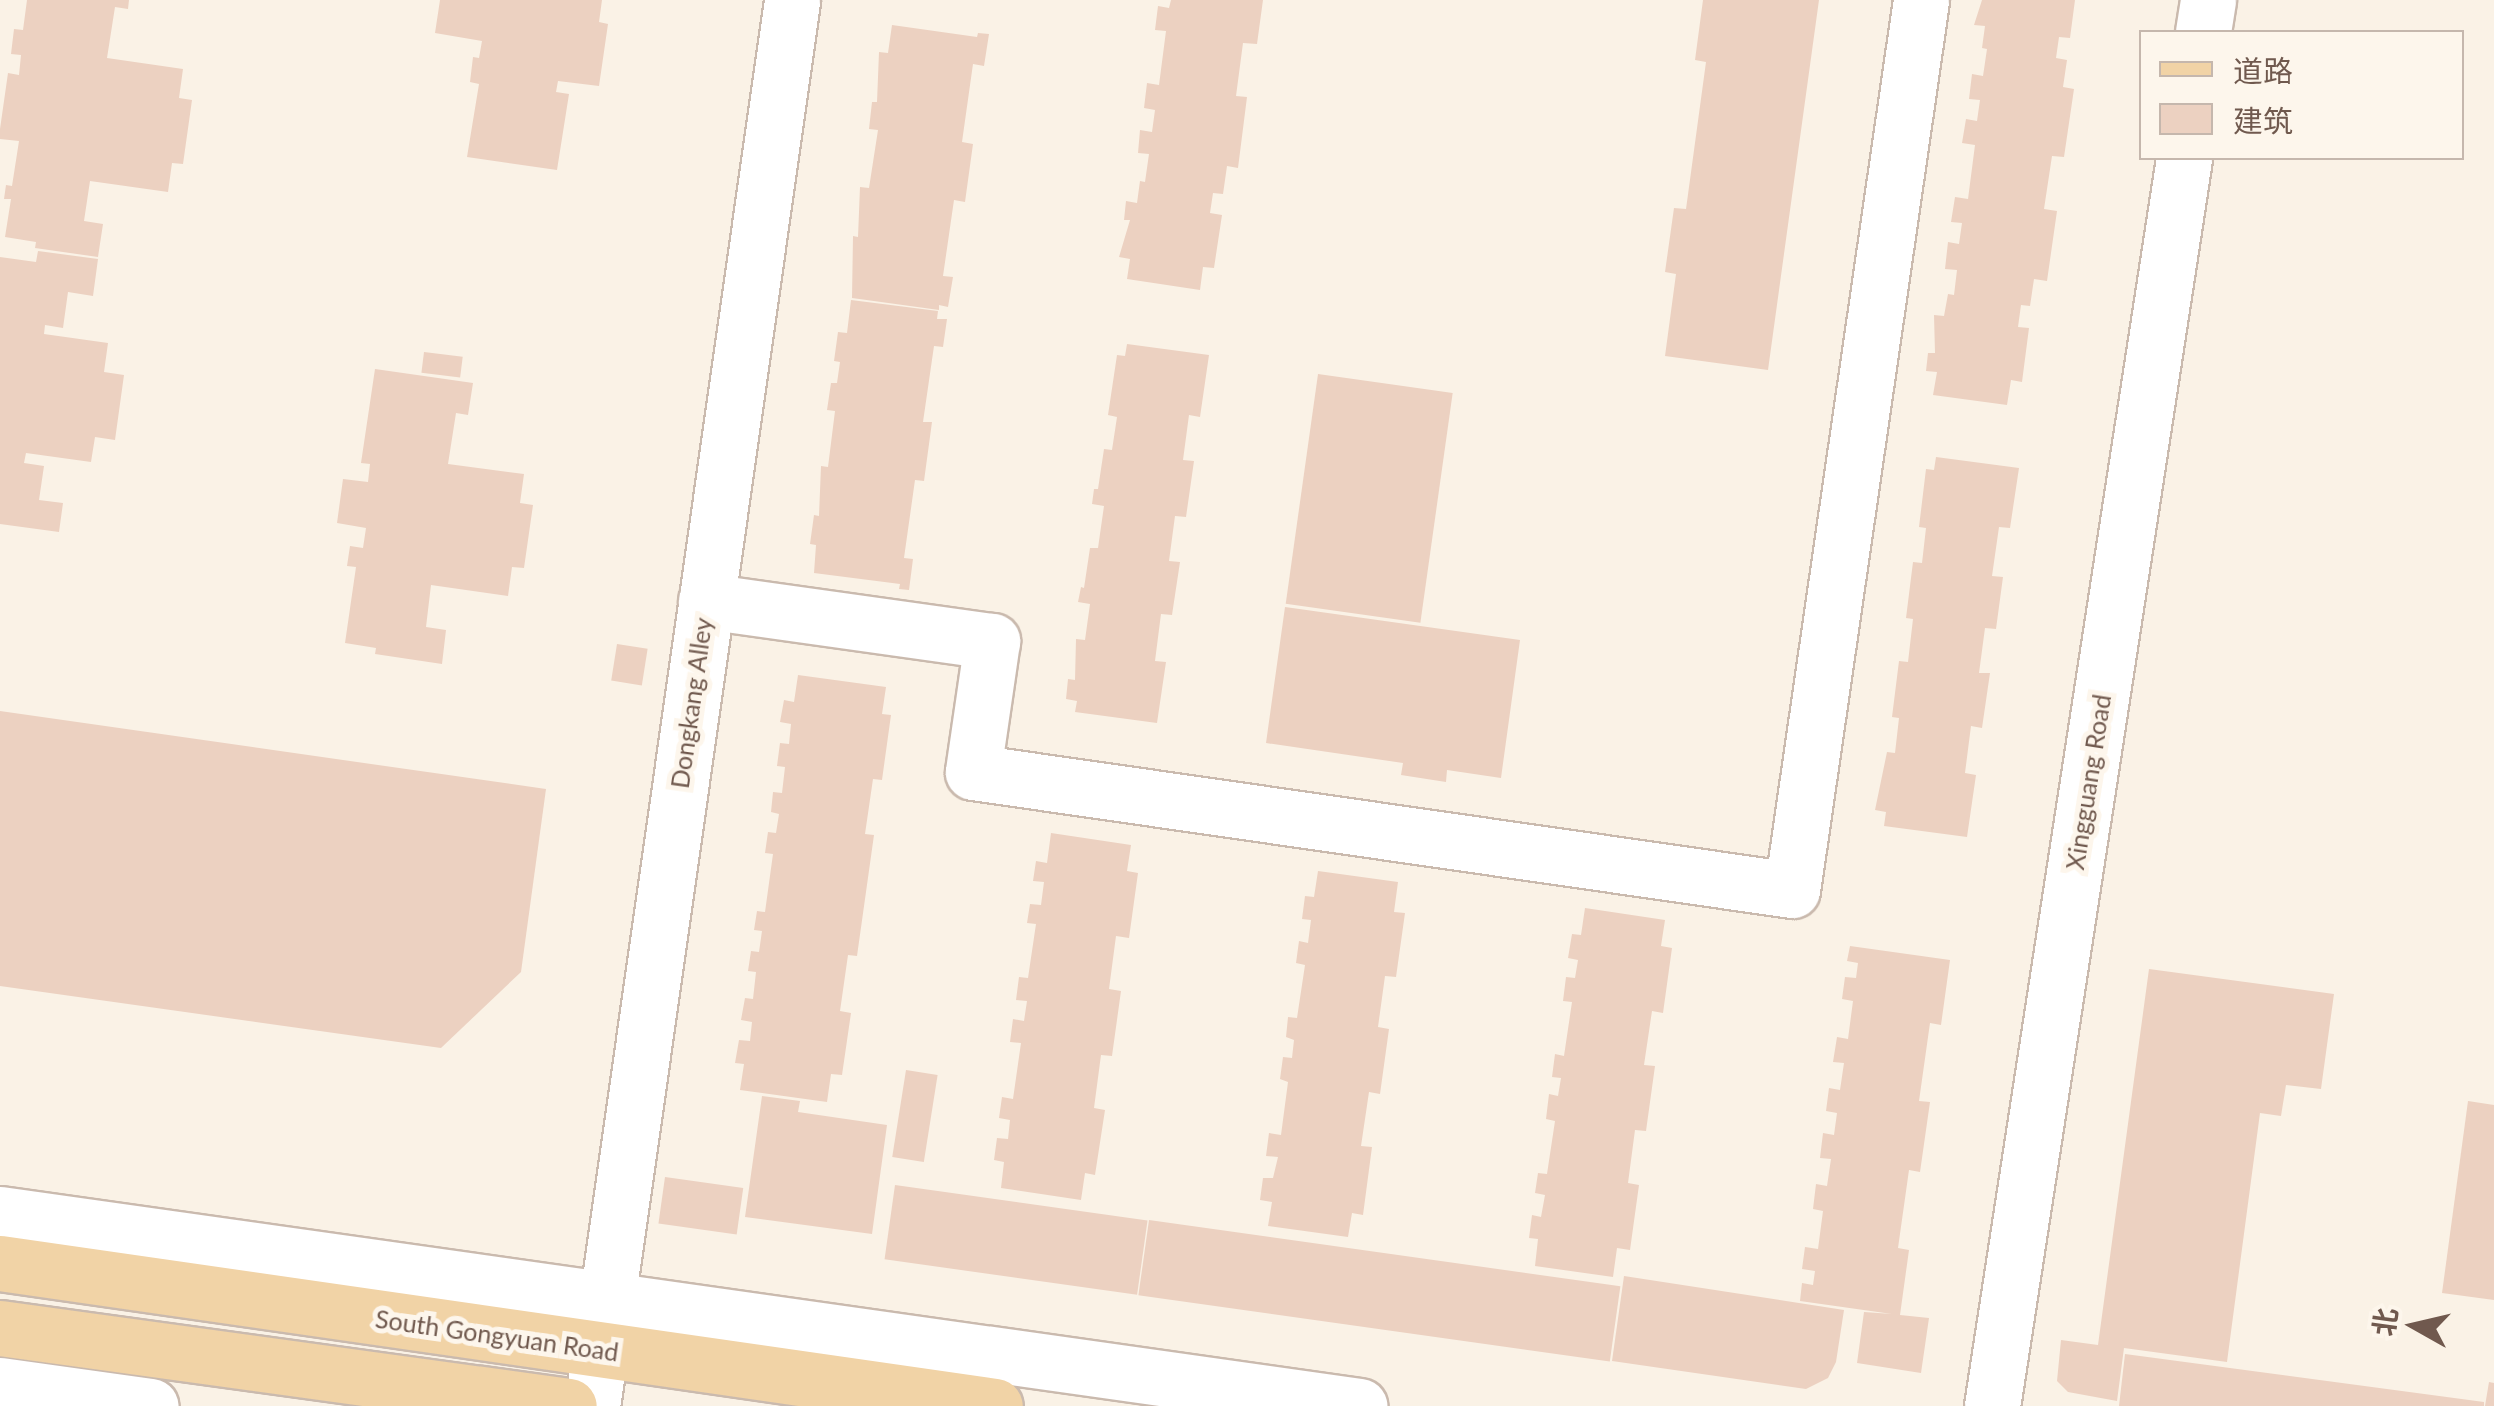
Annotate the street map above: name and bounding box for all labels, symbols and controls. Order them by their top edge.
legend [2139,30,2464,160]
text: 道路 [2233,52,2293,88]
text: 建筑 [2233,102,2293,138]
street label: Dongkang Alley [664,615,718,791]
street label: Xingguang Road [2059,692,2117,872]
north arrow [2364,1276,2464,1376]
street label: South Gongyuan Road [374,1303,620,1367]
text: 北 [2366,1306,2403,1338]

